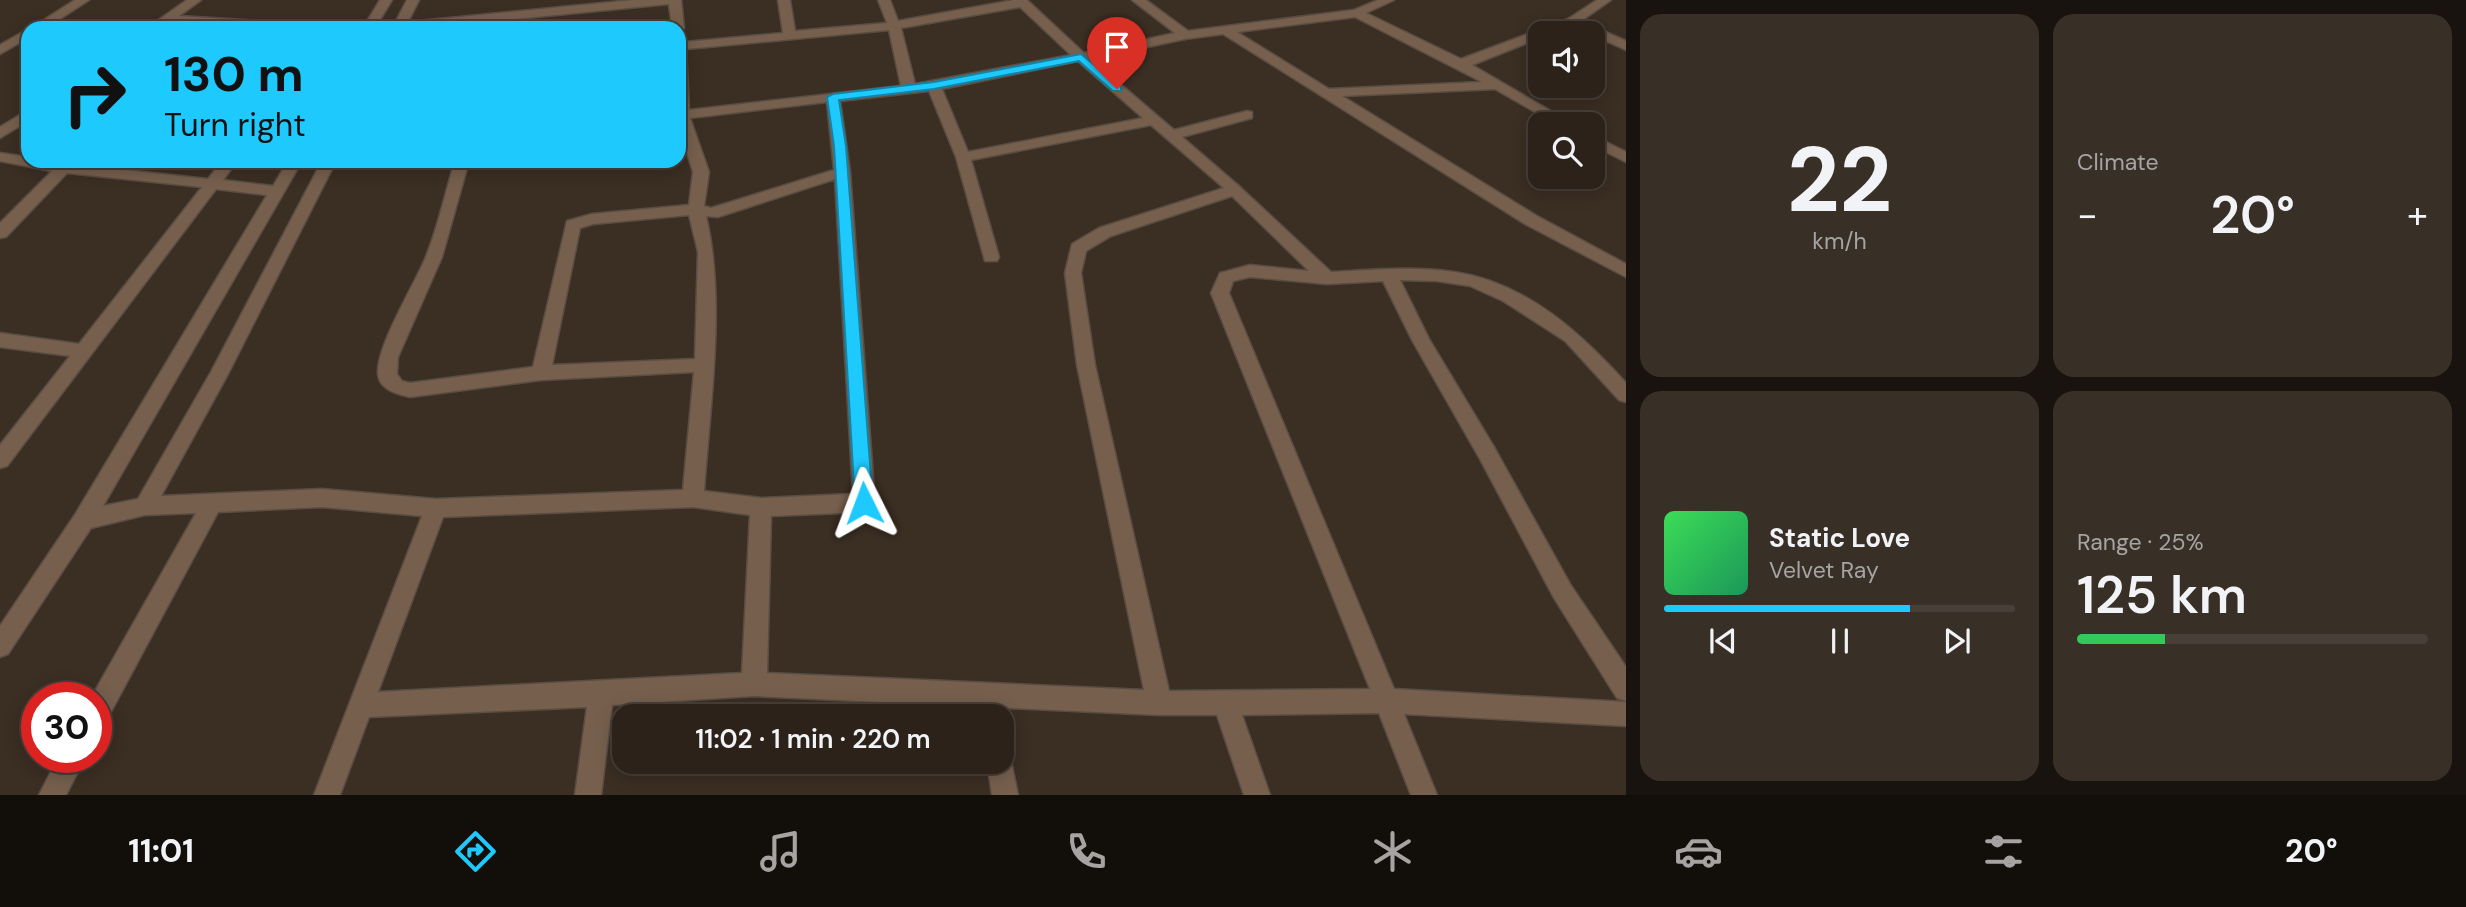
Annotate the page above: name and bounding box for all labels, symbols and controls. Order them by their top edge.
pin [1087,17,1147,89]
map controls [1528,21,1605,189]
button: sound [1528,21,1605,98]
icon: arrive [1098,28,1136,66]
text: 130 m [164,42,304,106]
icon: right [49,49,140,140]
text: Turn right [164,104,306,146]
button: search [1528,112,1605,189]
text: 22 [1787,121,1892,239]
text: Climate [2077,147,2159,177]
text: 20° [2210,181,2295,249]
text: − [2077,190,2098,240]
text: + [2407,190,2428,240]
text: km/h [1812,226,1867,256]
position arrow [827,466,901,540]
text: Static Love [1769,521,1910,555]
text: Range · 25% [2077,527,2204,557]
text: Velvet Ray [1769,555,1879,585]
text: 125 km [2077,561,2247,629]
icon: previous [1704,622,1742,660]
icon: pause [1821,622,1859,660]
icon: next [1938,622,1976,660]
speed limit sign: 30 [21,682,112,773]
text: 11:02 · 1 min · 220 m [695,722,931,756]
icon: directions [451,827,500,876]
icon: music [756,827,805,876]
icon: phone [1062,827,1111,876]
icon: climate [1368,827,1417,876]
icon: car [1674,827,1723,876]
icon: filters [1979,827,2028,876]
text: 11:01 [128,830,194,872]
text: 20° [2285,830,2338,872]

